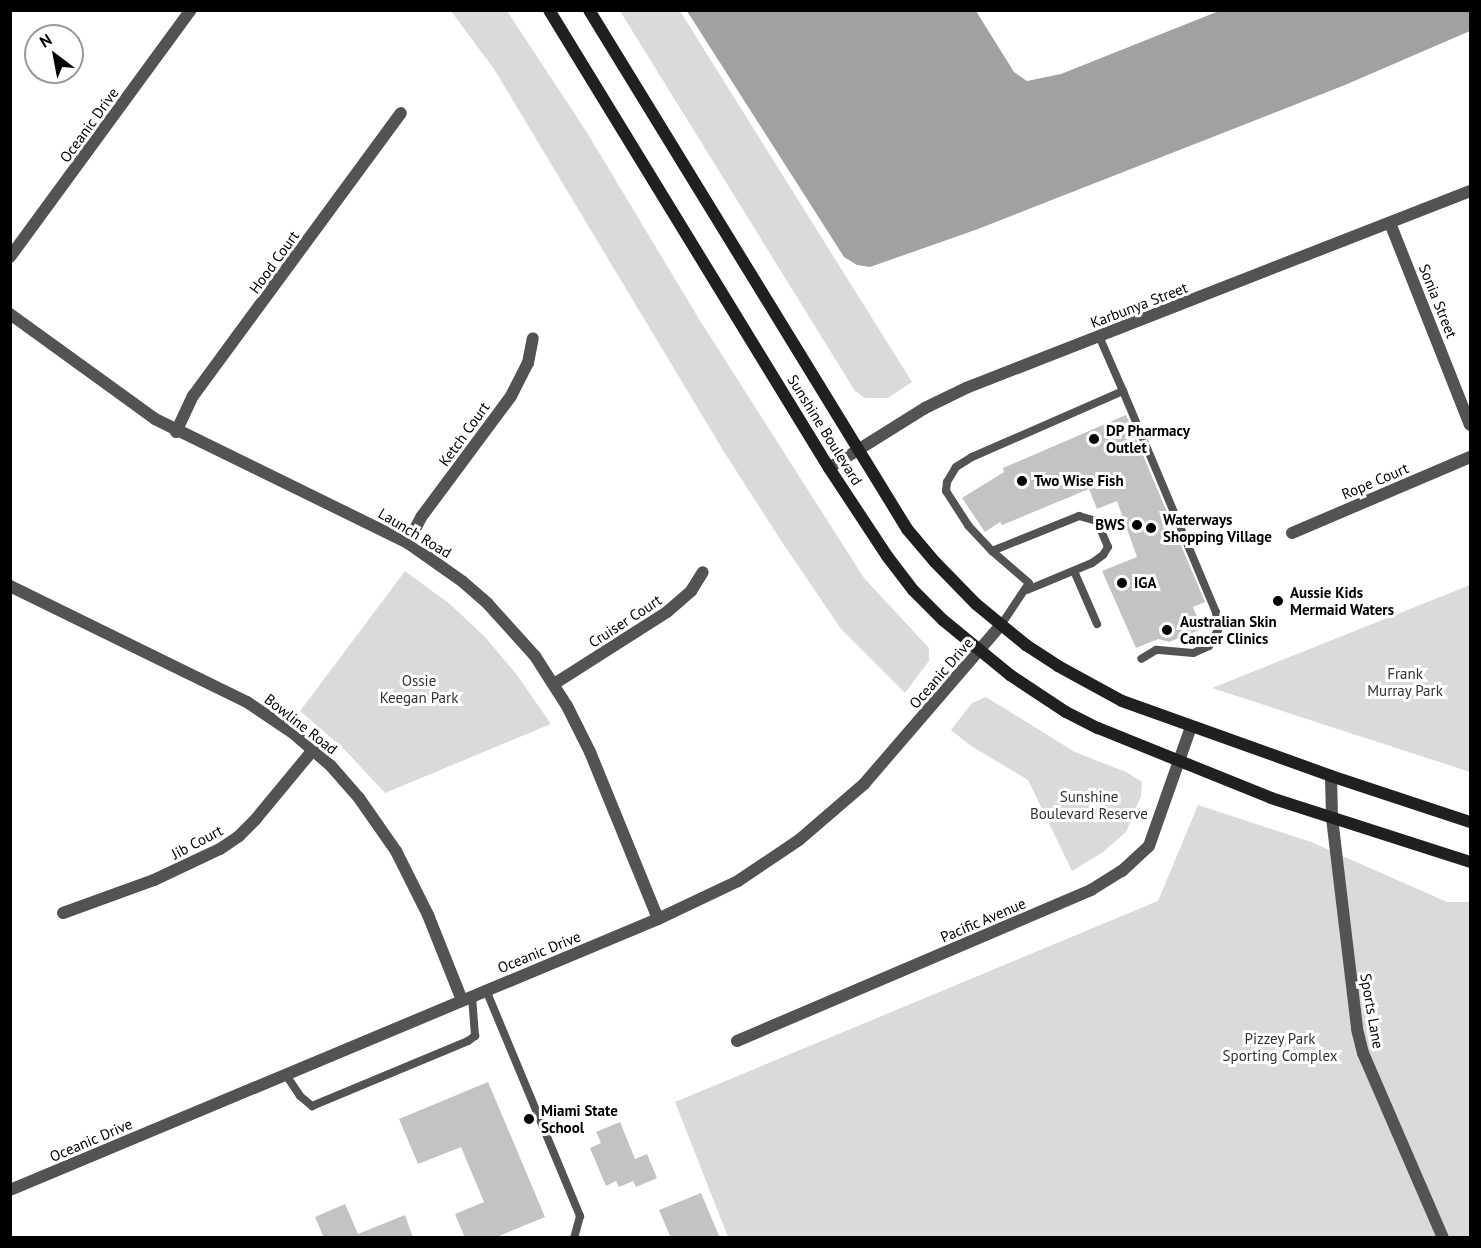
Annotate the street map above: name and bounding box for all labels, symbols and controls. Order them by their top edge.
north arrow [24,24,84,84]
text: N [36,29,55,52]
street label: Oceanic Drive [56,84,122,166]
street label: Hood Court [245,227,303,297]
street label: Sonia Street [1415,261,1461,341]
street label: Karbunya Street [1088,278,1190,332]
street label: Sunshine Boulevard [784,371,866,489]
street label: Ketch Court [435,398,493,470]
place label: DP Pharmacy Outlet [1106,421,1190,456]
marker: DP Pharmacy Outlet [1087,432,1101,446]
street label: Rope Court [1339,459,1411,503]
place label: Two Wise Fish [1034,472,1124,490]
marker: Two Wise Fish [1015,474,1029,488]
street label: Launch Road [375,504,455,562]
place label: Waterways Shopping Village [1163,510,1272,545]
place label: BWS [1095,516,1125,534]
marker: BWS [1130,518,1144,532]
marker: Waterways Shopping Village [1144,521,1158,535]
place label: IGA [1134,574,1156,592]
marker: IGA [1115,576,1129,590]
place label: Aussie Kids Mermaid Waters [1290,583,1394,618]
street label: Cruiser Court [585,591,665,651]
marker: Aussie Kids Mermaid Waters [1271,594,1285,608]
place label: Australian Skin Cancer Clinics [1180,612,1277,647]
marker: Australian Skin Cancer Clinics [1158,621,1176,639]
street label: Oceanic Drive [905,634,977,712]
park label: Frank Murray Park [1367,664,1443,699]
park label: Ossie Keegan Park [380,671,458,706]
street label: Bowline Road [261,690,341,758]
park label: Sunshine Boulevard Reserve [1030,787,1148,822]
street label: Jib Court [168,821,226,863]
street label: Pacific Avenue [937,894,1029,946]
street label: Oceanic Drive [495,927,583,977]
street label: Sports Lane [1357,972,1387,1050]
park label: Pizzey Park Sporting Complex [1223,1029,1337,1064]
place label: Miami State School [541,1101,618,1136]
marker: Miami State School [522,1112,536,1126]
street label: Oceanic Drive [47,1114,135,1166]

